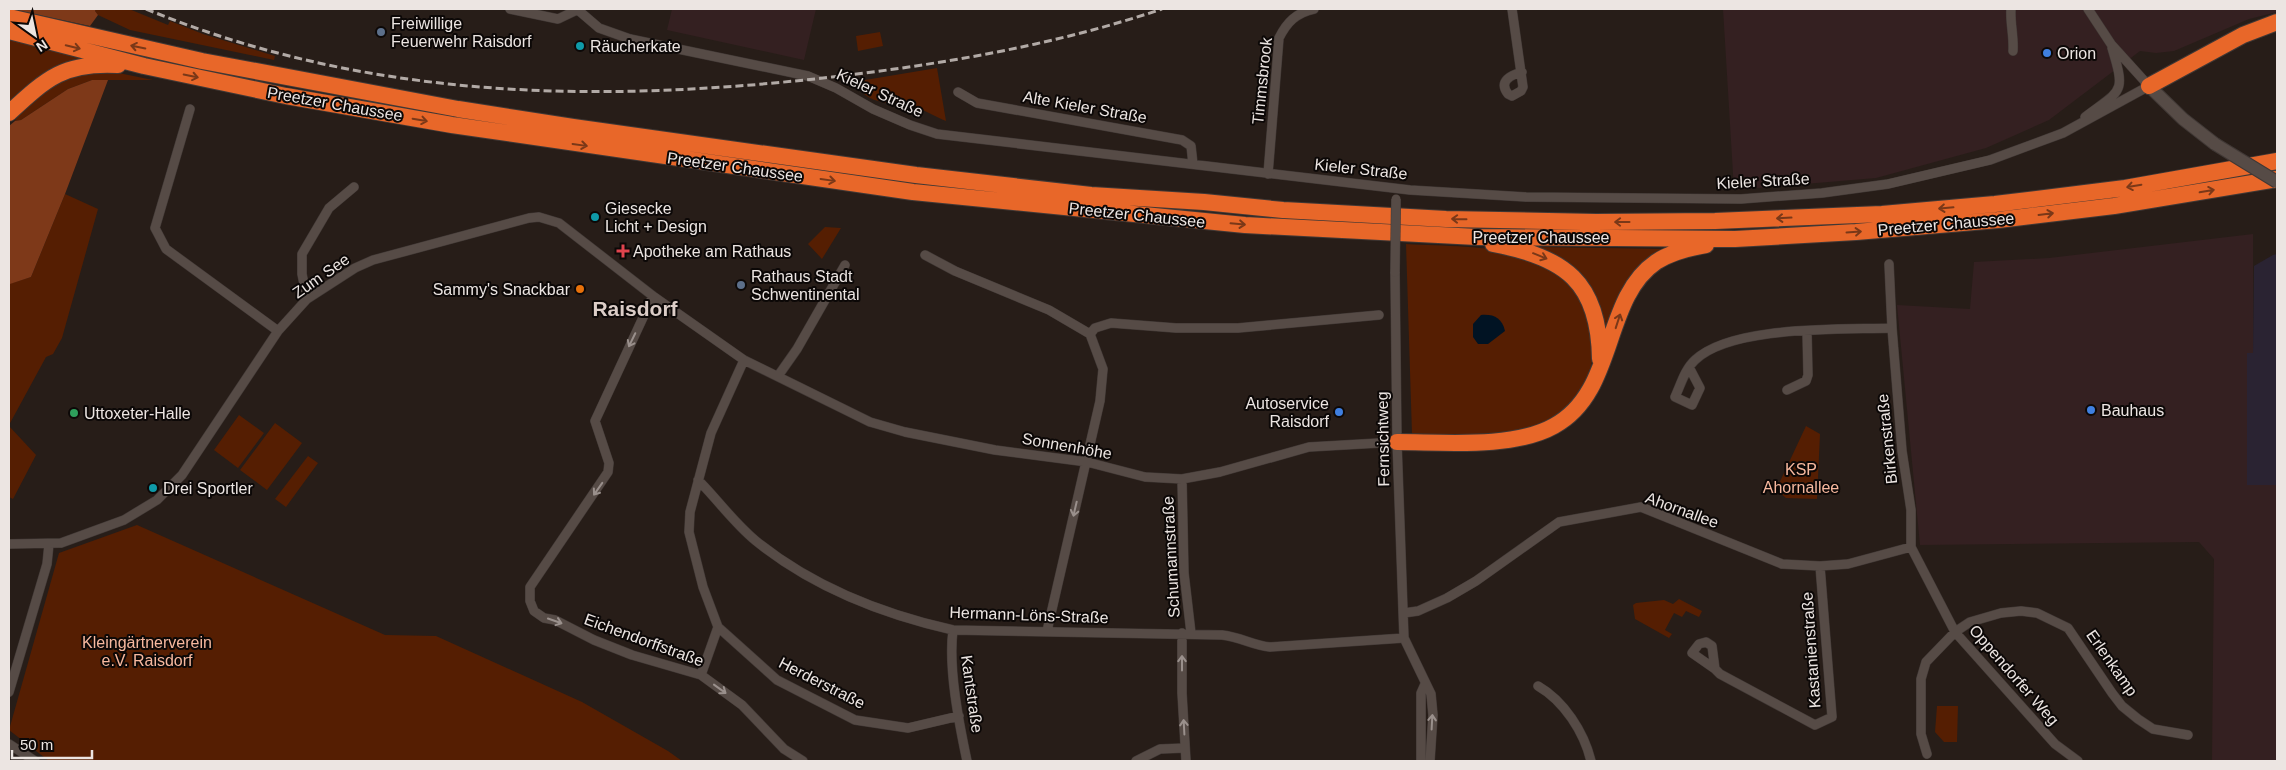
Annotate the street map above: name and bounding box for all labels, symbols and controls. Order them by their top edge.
north arrow [10,10,60,60]
place label: Freiwillige Feuerwehr Raisdorf [391,15,532,50]
marker: Freiwillige Feuerwehr Raisdorf [375,26,387,38]
text: N [33,36,51,55]
street label: Timmsbrook [1249,36,1275,125]
place label: Räucherkate [590,38,681,55]
marker: Räucherkate [574,40,586,52]
one-way arrow [130,42,146,51]
one-way arrow [65,43,81,52]
place label: Orion [2057,45,2096,62]
marker: Orion [2041,47,2053,59]
street label: Kieler Straße [834,66,926,120]
one-way arrow [183,72,199,81]
street label: Preetzer Chaussee [266,84,404,124]
street label: Alte Kieler Straße [1022,88,1148,126]
one-way arrow [411,115,427,125]
one-way arrow [572,140,588,150]
street label: Preetzer Chaussee [666,149,804,185]
street label: Kieler Straße [1314,156,1408,182]
street label: Kieler Straße [1716,170,1810,192]
one-way arrow [819,175,835,185]
one-way arrow [2127,182,2143,192]
one-way arrow [2199,186,2215,196]
street label: Preetzer Chaussee [1068,199,1206,231]
place label: Giesecke Licht + Design [605,200,707,235]
one-way arrow [1938,203,1954,213]
one-way arrow [2038,209,2054,219]
street label: Preetzer Chaussee [1877,210,2015,238]
marker: Giesecke Licht + Design [589,211,601,223]
one-way arrow [1776,213,1792,222]
one-way arrow [1451,215,1467,224]
one-way arrow [1614,217,1630,227]
one-way arrow [1230,220,1246,229]
one-way arrow [1845,228,1861,237]
street label: Preetzer Chaussee [1473,229,1610,246]
place label: Apotheke am Rathaus [633,243,791,260]
marker: Apotheke am Rathaus [617,245,629,257]
street label: Zum See [290,250,353,302]
one-way arrow [1532,252,1547,261]
place label: Rathaus Stadt Schwentinental [751,268,860,303]
marker: Rathaus Stadt Schwentinental [735,279,747,291]
place label: Sammy's Snackbar [433,281,571,298]
marker: Sammy's Snackbar [574,283,586,295]
district label: Raisdorf [592,297,679,320]
one-way arrow [1614,313,1623,329]
one-way arrow [627,332,636,347]
street label: Fernsichtweg [1374,391,1392,487]
street label: Birkenstraße [1874,393,1900,485]
place label: Autoservice Raisdorf [1245,395,1330,430]
place label: Bauhaus [2101,402,2164,419]
marker: Bauhaus [2085,404,2097,416]
place label: Uttoxeter-Halle [84,405,191,422]
marker: Autoservice Raisdorf [1333,406,1345,418]
marker: Uttoxeter-Halle [68,407,80,419]
street label: Sonnenhöhe [1021,430,1113,462]
park label: KSP Ahornallee [1763,461,1839,496]
place label: Drei Sportler [163,480,253,497]
marker: Drei Sportler [147,482,159,494]
one-way arrow [592,482,603,496]
street label: Ahornallee [1643,489,1721,531]
street label: Schumannstraße [1159,496,1183,618]
one-way arrow [1070,501,1079,517]
street label: Kastanienstraße [1798,591,1824,709]
street label: Hermann-Löns-Straße [949,604,1109,626]
street label: Eichendorffstraße [582,610,706,670]
one-way arrow [547,617,562,626]
street label: Oppendorfer Weg [1966,622,2062,728]
street label: Erlenkamp [2083,627,2141,699]
park label: Kleingärtnerverein e.V. Raisdorf [82,634,212,669]
street label: Herderstraße [776,654,868,712]
street label: Kantstraße [958,654,986,734]
one-way arrow [1177,655,1187,672]
one-way arrow [713,684,726,695]
one-way arrow [1428,714,1437,730]
one-way arrow [1179,720,1189,736]
scale bar [12,728,92,760]
text: 50 m [20,736,53,753]

